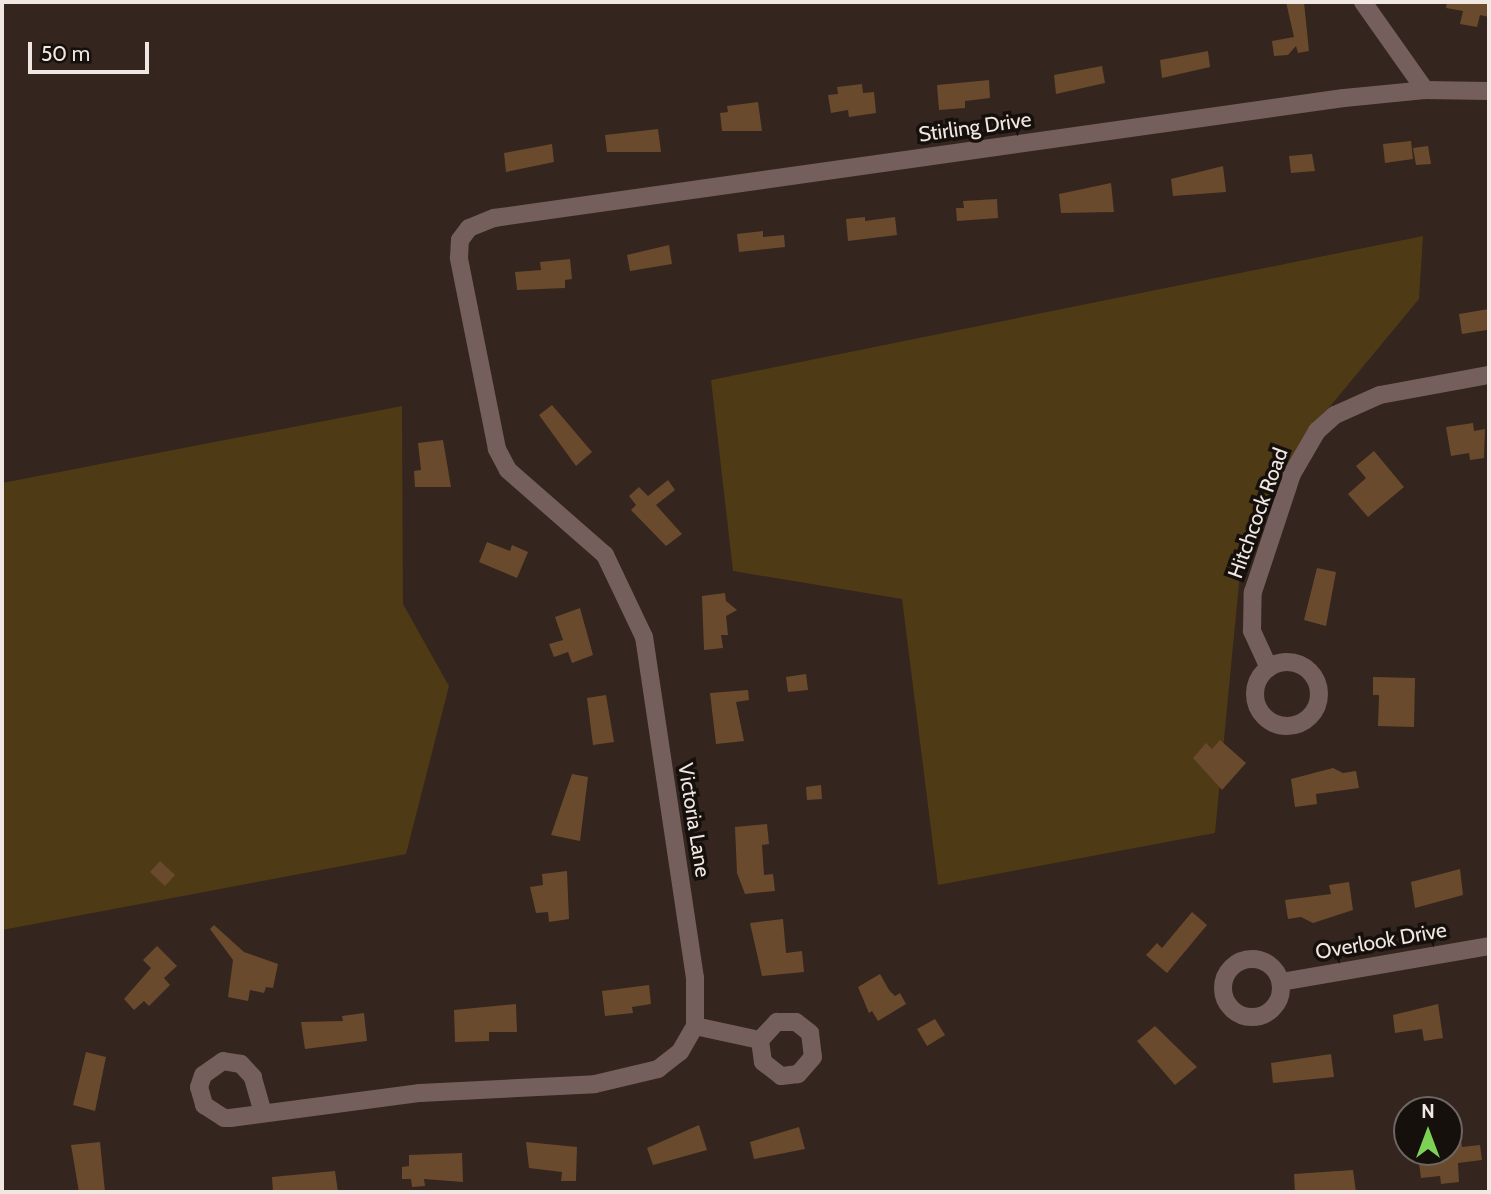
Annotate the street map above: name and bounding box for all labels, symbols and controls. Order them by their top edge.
scale bar [32,28,152,72]
text: 50 m [41,41,90,66]
street label: Stirling Drive [917,107,1033,147]
street label: Hitchcock Road [1223,444,1293,582]
street label: Victoria Lane [673,761,715,879]
street label: Overlook Drive [1313,917,1449,965]
north arrow [1393,1096,1463,1166]
text: N [1421,1100,1435,1123]

